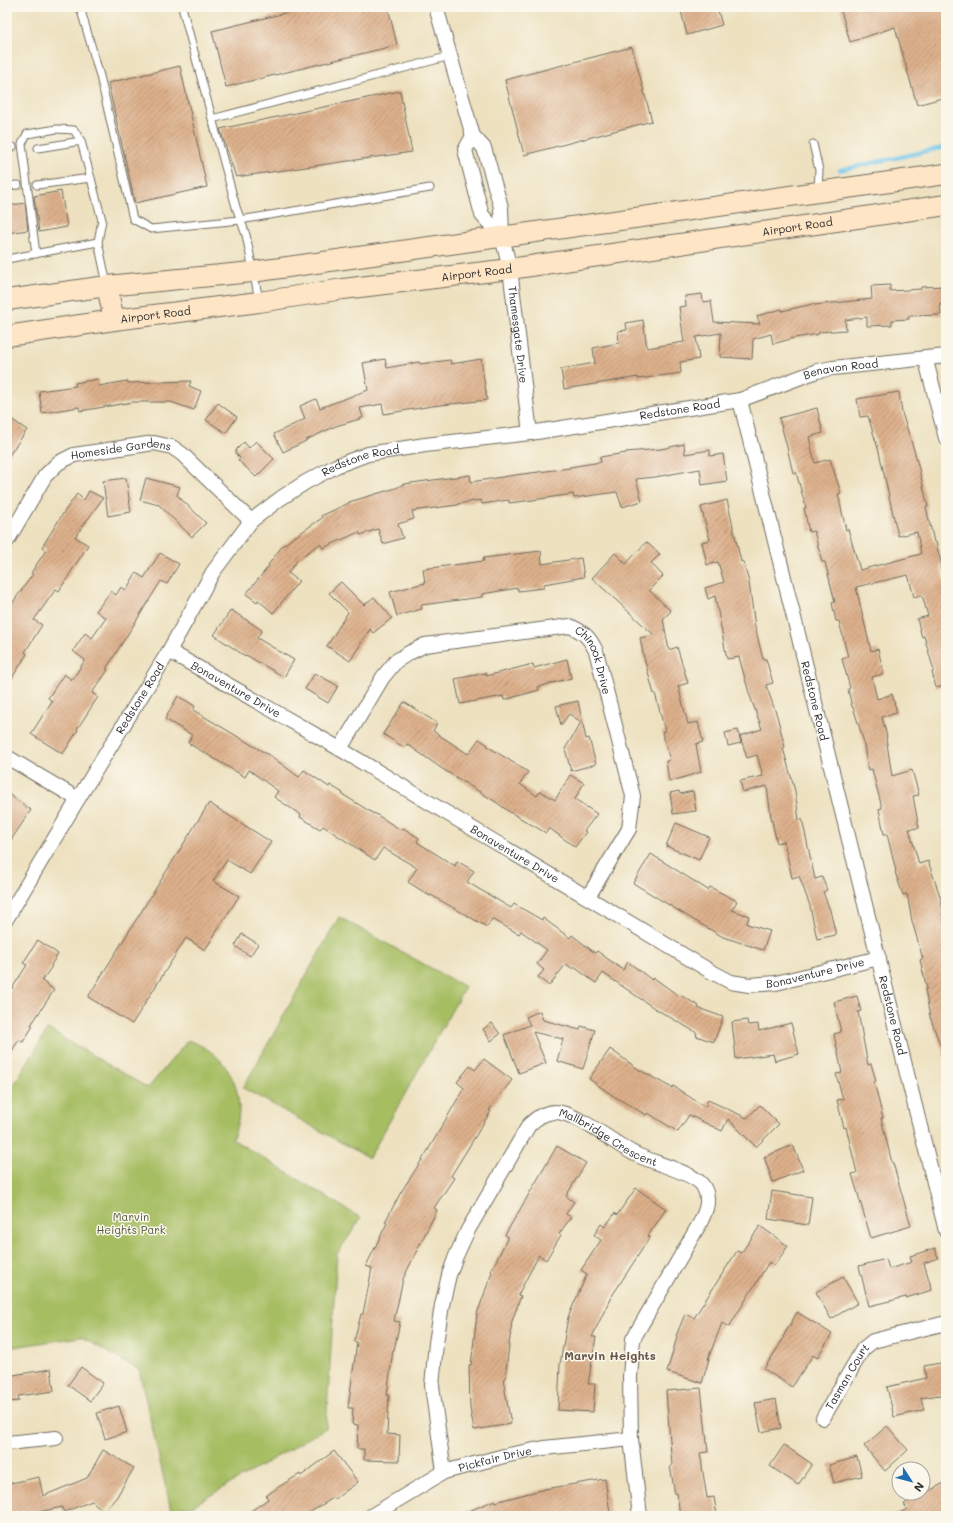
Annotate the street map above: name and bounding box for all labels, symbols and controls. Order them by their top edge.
street label: Airport Road [761,214,834,239]
street label: Airport Road [440,261,513,284]
street label: Thamesgate Drive [505,285,532,384]
street label: Airport Road [119,303,192,326]
street label: Benavon Road [801,355,879,383]
street label: Redstone Road [638,395,721,423]
street label: Homeside Gardens [69,435,173,462]
street label: Redstone Road [319,441,400,480]
street label: Chinook Drive [572,622,615,696]
street label: Bonaventure Drive [189,657,284,721]
street label: Redstone Road [112,659,167,736]
street label: Redstone Road [798,659,832,742]
street label: Bonaventure Drive [468,821,562,886]
street label: Bonaventure Drive [765,954,866,991]
street label: Redstone Road [876,974,910,1057]
street label: Mallbridge Crescent [557,1104,660,1169]
park label: Marvin Heights Park [96,1209,166,1237]
street label: Tasman Court [821,1339,872,1412]
district label: Marvin Heights [564,1347,656,1363]
street label: Pickfair Drive [457,1443,533,1475]
north arrow [891,1461,931,1501]
text: N [911,1479,928,1495]

